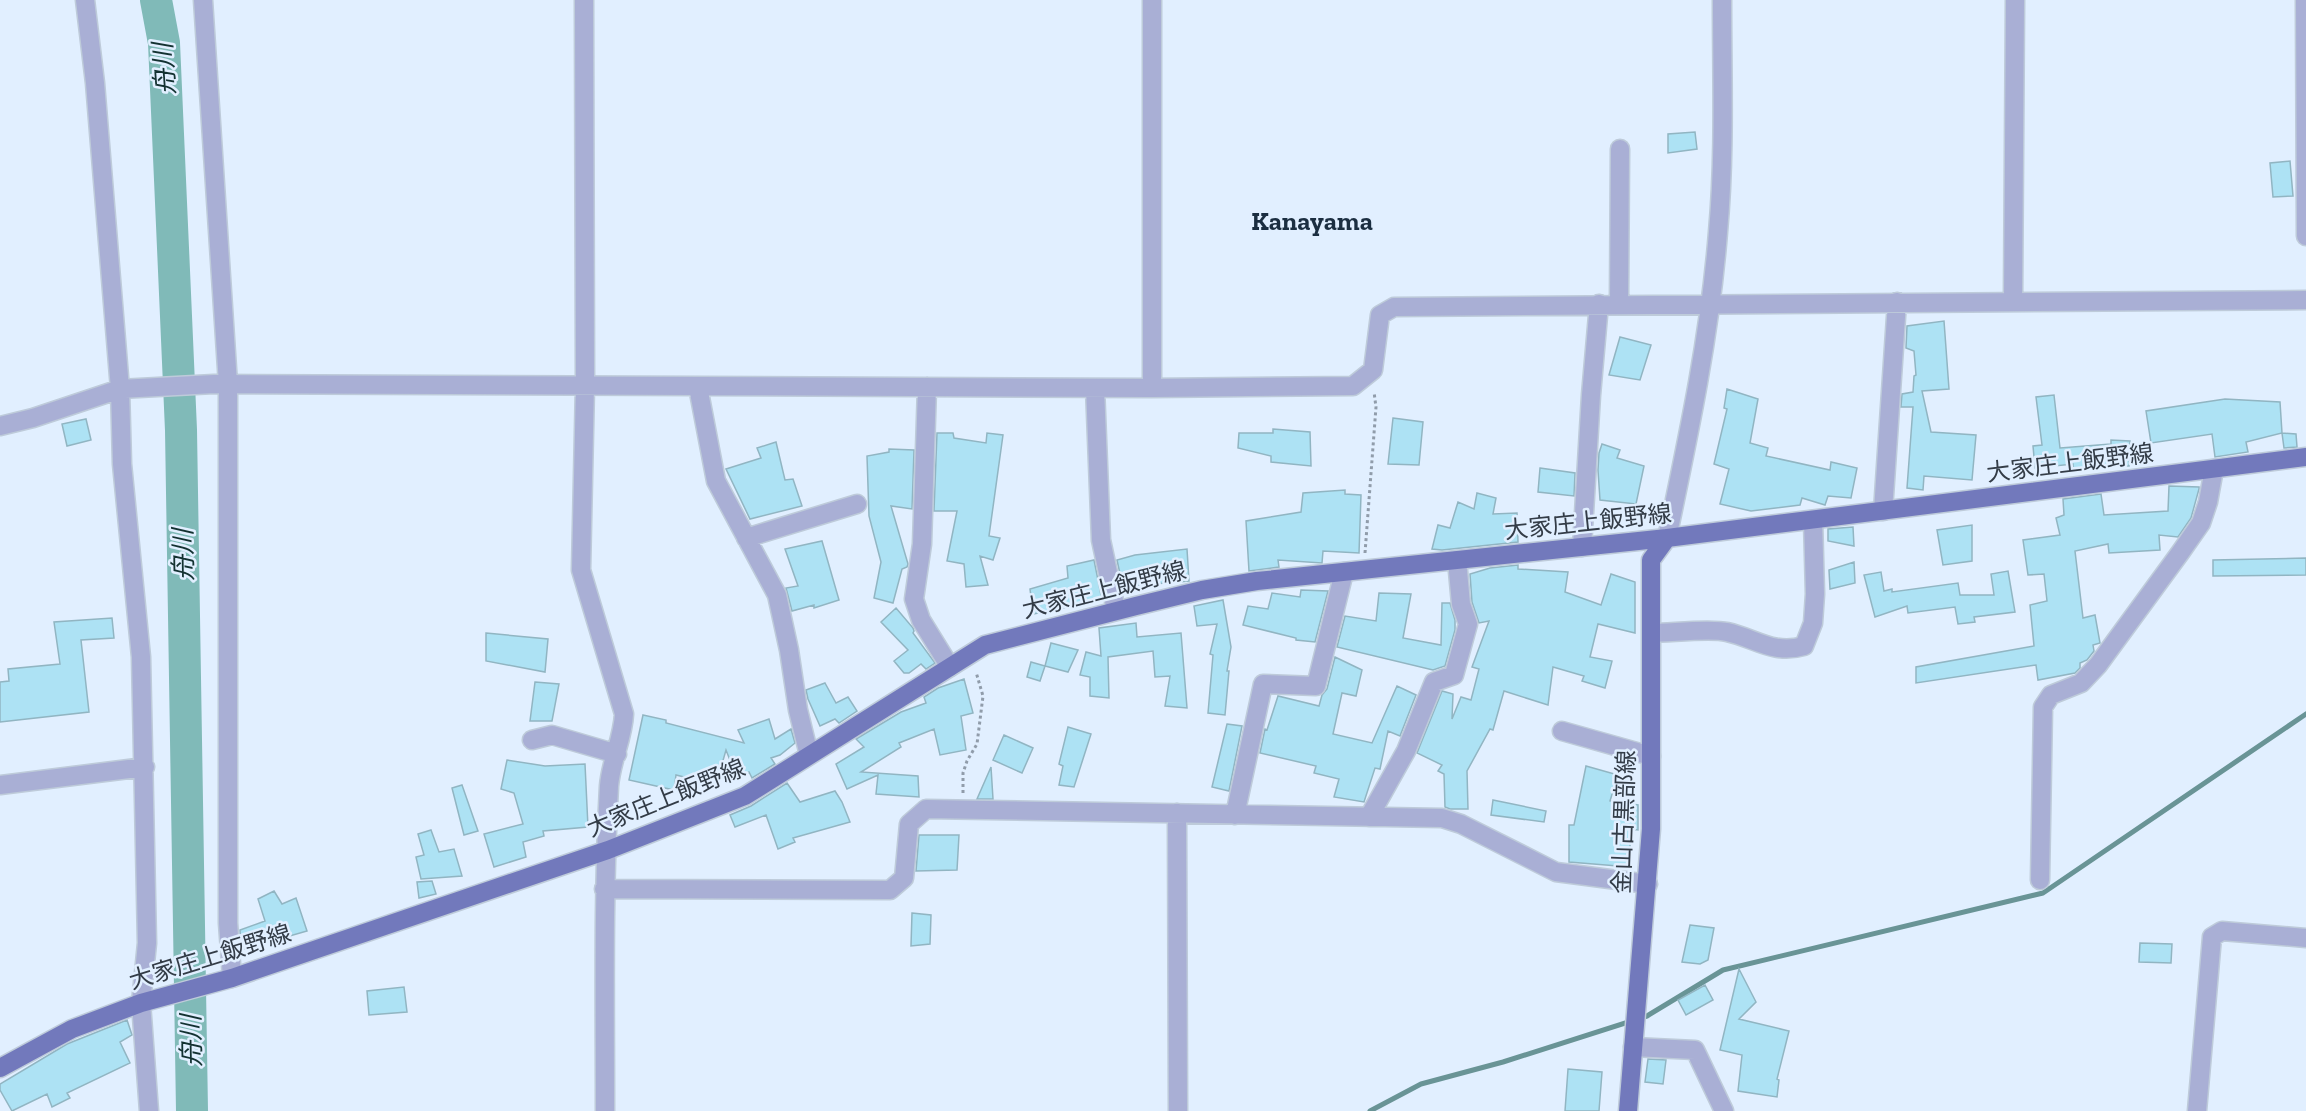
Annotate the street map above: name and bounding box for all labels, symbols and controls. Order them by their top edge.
water label: 舟川 [146,39,182,96]
district label: Kanayama [1251,205,1373,237]
street label: 大家庄上飯野線 [1985,438,2155,487]
street label: 大家庄上飯野線 [1503,498,1673,545]
water label: 舟川 [166,526,199,581]
street label: 大家庄上飯野線 [1019,555,1189,624]
street label: 金山古黒部線 [1606,750,1641,894]
street label: 大家庄上飯野線 [582,753,749,842]
street label: 大家庄上飯野線 [125,918,294,995]
water label: 舟川 [174,1012,207,1067]

